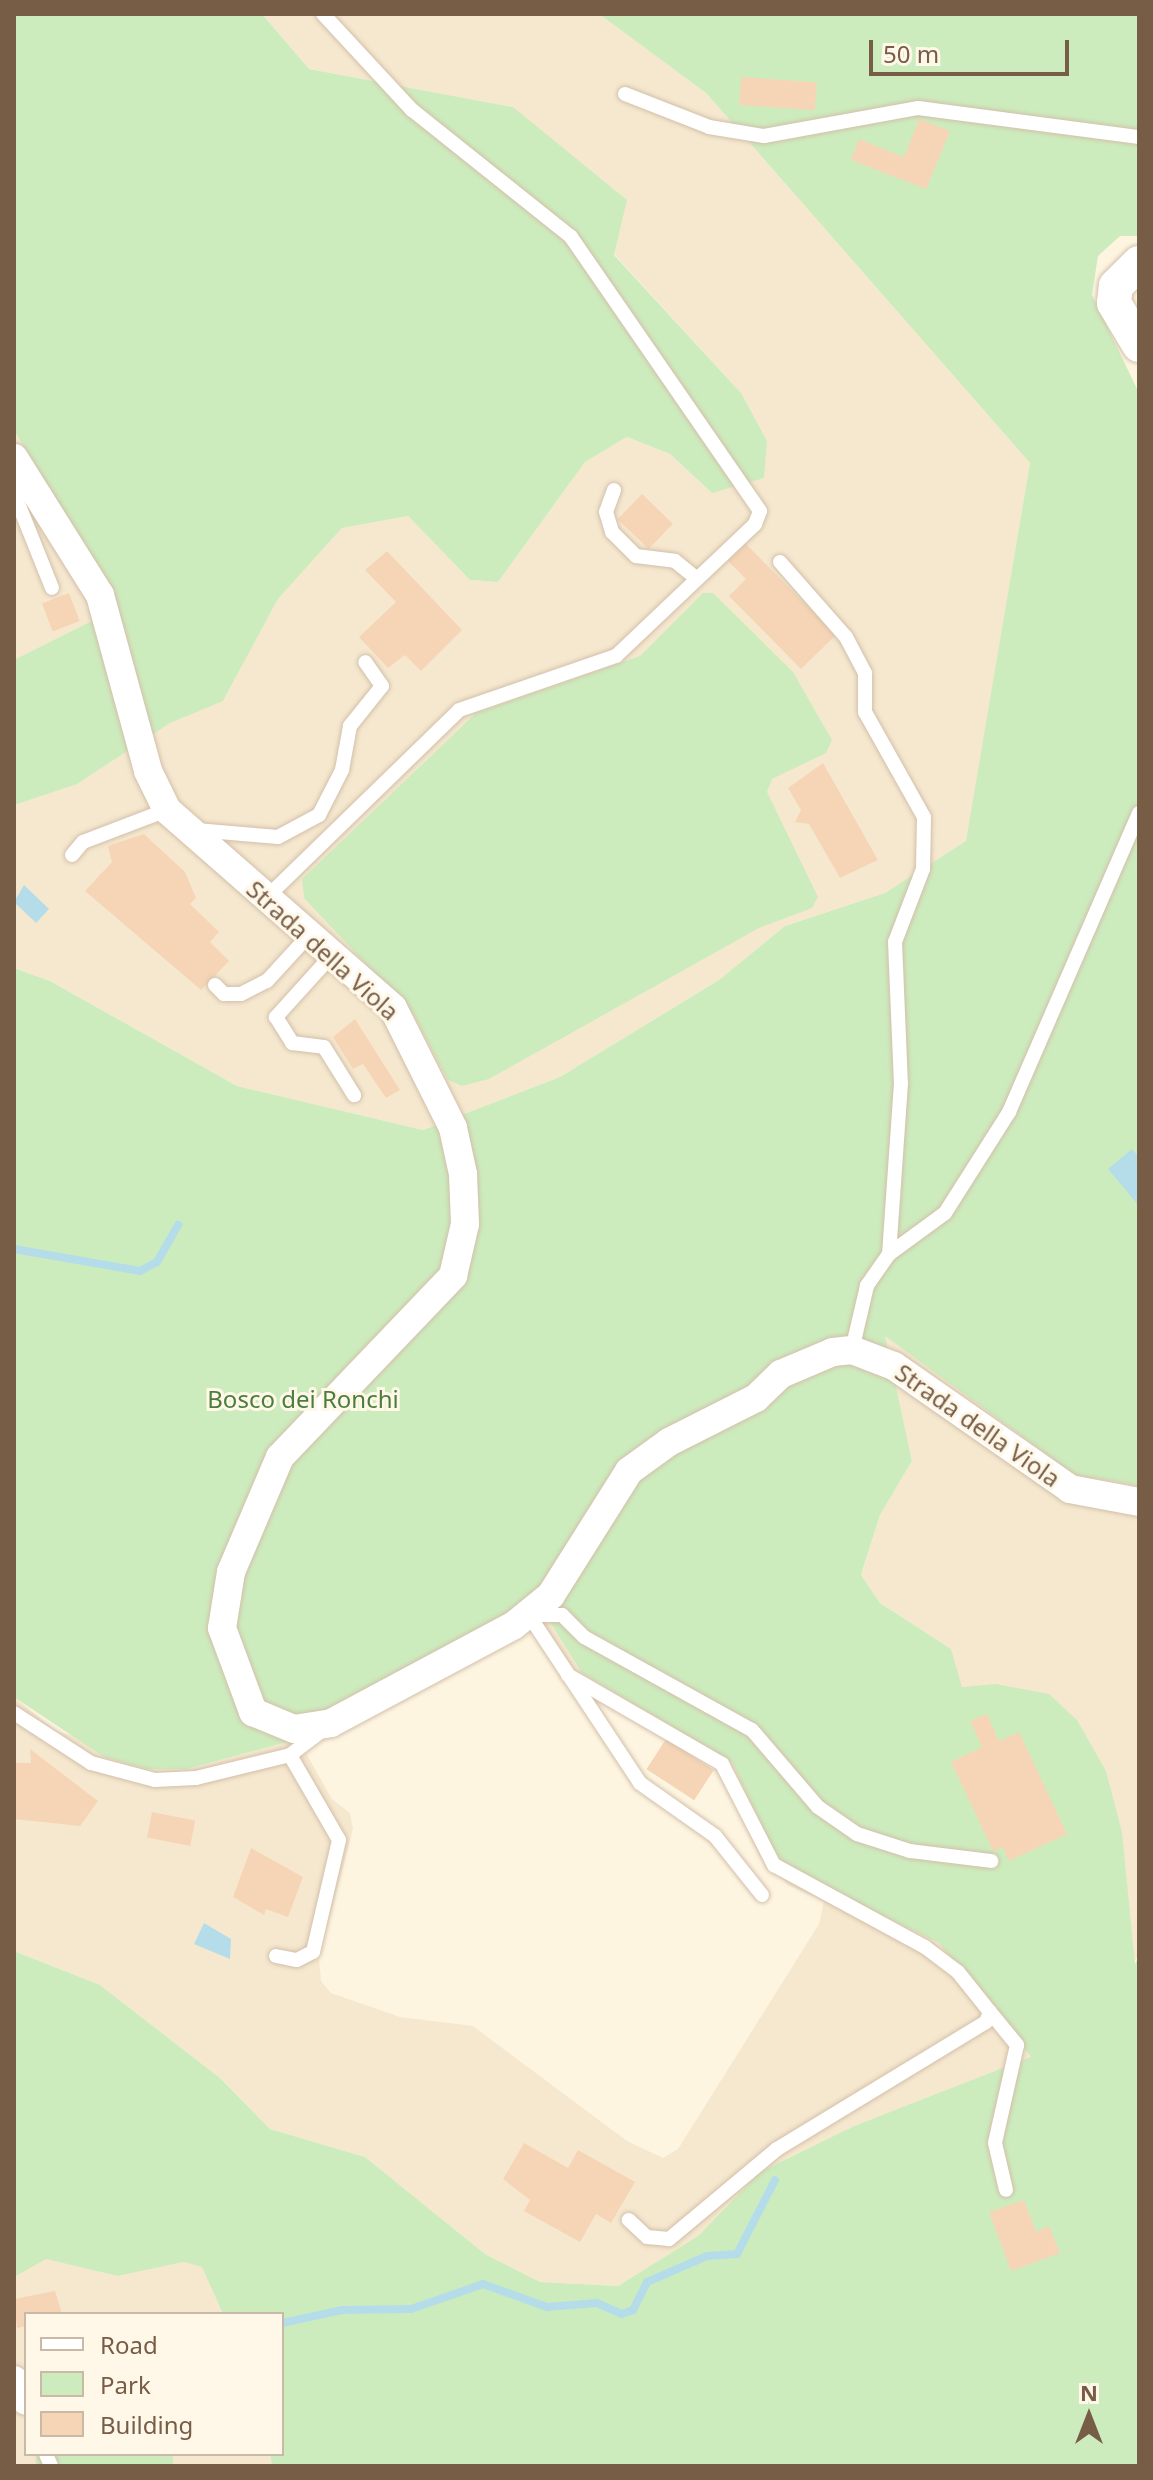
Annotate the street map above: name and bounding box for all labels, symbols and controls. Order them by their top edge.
scale bar [873,24,1073,74]
text: 50 m [883,37,939,70]
street label: Strada della Viola [241,874,405,1026]
street label: Strada della Viola [890,1357,1066,1493]
park label: Bosco dei Ronchi [207,1385,399,1413]
legend [24,2312,284,2456]
text: Road [100,2328,158,2361]
text: Park [100,2368,151,2401]
north arrow [1049,2376,1129,2456]
text: N [1080,2377,1098,2407]
text: Building [100,2408,193,2441]

